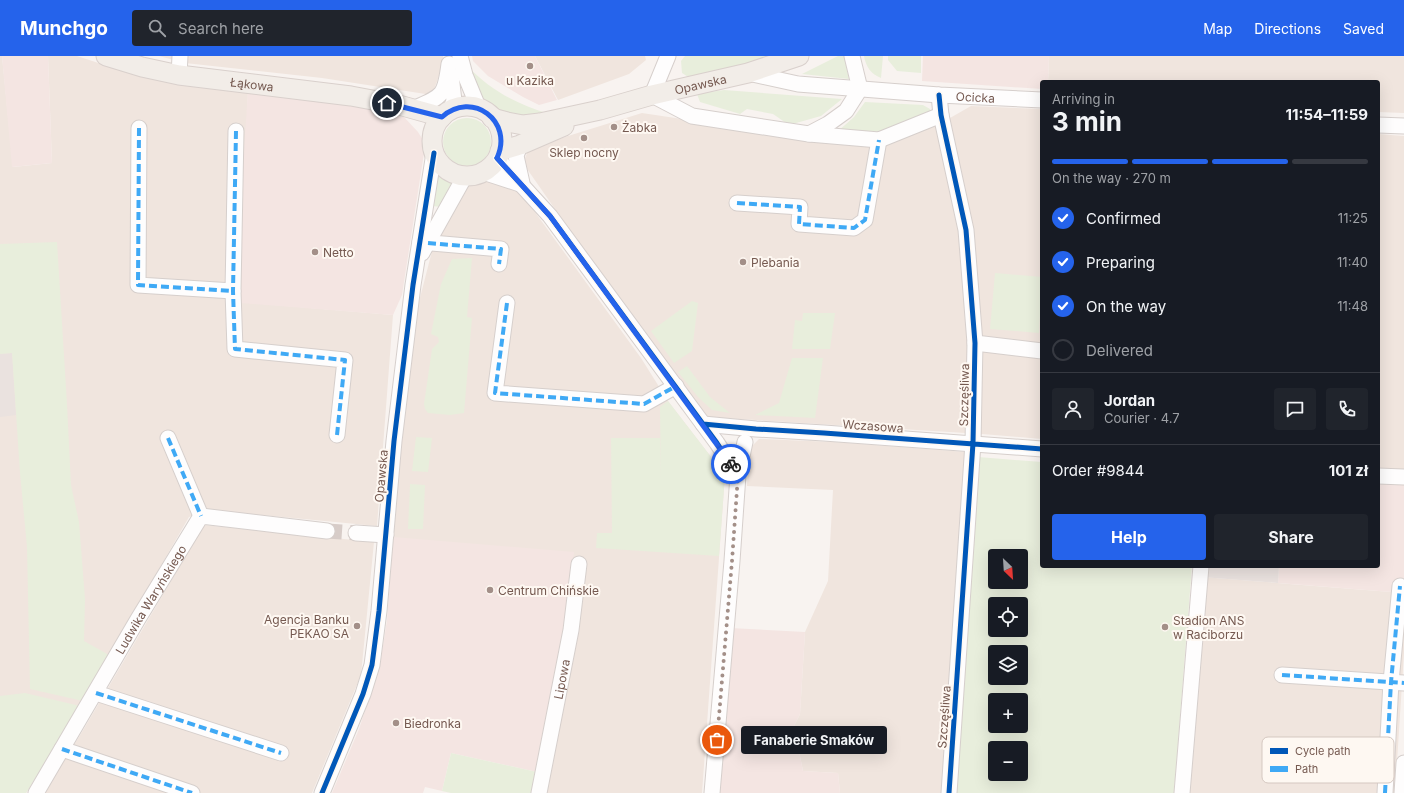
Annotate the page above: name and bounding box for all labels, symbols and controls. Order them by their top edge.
search box [132,10,412,46]
text: Munchgo [20,17,108,40]
icon: search [146,17,168,39]
text: Search here [178,19,264,38]
text: Map [1203,20,1232,37]
text: Directions [1254,20,1321,37]
text: Saved [1343,20,1384,37]
marker: u Kazika [525,61,535,71]
street label: Opawska [673,71,728,97]
place label: u Kazika [506,73,554,88]
street label: Łąkowa [229,74,275,94]
pin [370,86,404,120]
street label: Ocicka [955,88,995,105]
text: Arriving in [1052,91,1115,107]
icon: home [376,92,398,114]
text: 11:54–11:59 [1286,105,1368,124]
text: 3 min [1052,106,1122,137]
place label: Żabka [622,120,657,135]
marker: Żabka [609,122,619,132]
marker: Sklep nocny [579,133,589,143]
place label: Sklep nocny [549,145,619,160]
text: On the way · 270 m [1052,170,1171,186]
icon: check [1052,207,1074,229]
text: Confirmed [1086,209,1161,228]
text: 11:25 [1338,210,1368,226]
place label: Netto [323,245,354,260]
marker: Netto [310,247,320,257]
icon: check [1052,251,1074,273]
text: Preparing [1086,253,1155,272]
text: 11:40 [1337,254,1368,270]
place label: Plebania [751,255,800,270]
marker: Plebania [738,257,748,267]
icon: check [1052,295,1074,317]
text: On the way [1086,297,1166,316]
text: 11:48 [1337,298,1368,314]
text: Delivered [1086,341,1153,360]
street label: Szczęśliwa [956,363,972,427]
button: person [1052,388,1094,430]
button: chat [1274,388,1316,430]
button: phone [1326,388,1368,430]
text: Jordan [1104,391,1155,410]
text: Courier · 4.7 [1104,410,1180,426]
street label: Wczasowa [842,416,904,436]
courier [711,444,751,484]
street label: Opawska [371,449,391,503]
icon: bike [720,453,742,475]
text: Order #9844 [1052,461,1144,480]
text: 101 zł [1329,461,1368,480]
button: Help [1052,514,1206,560]
button: Share [1214,514,1368,560]
street label: Ludwika Waryńskiego [112,542,189,656]
north arrow [988,549,1028,589]
map controls [988,549,1028,781]
place label: Centrum Chińskie [498,583,599,598]
marker: Centrum Chińskie [485,585,495,595]
button: locate [988,597,1028,637]
place label: Agencja Banku PEKAO SA [264,612,349,641]
place label: Stadion ANS w Raciborzu [1173,613,1245,642]
marker: Agencja Banku PEKAO SA [352,621,362,631]
marker: Stadion ANS w Raciborzu [1160,622,1170,632]
button: layers [988,645,1028,685]
street label: Lipowa [550,658,573,701]
street label: Szczęśliwa [934,685,954,749]
button: + [988,693,1028,733]
place label: Biedronka [404,716,461,731]
marker: Biedronka [391,718,401,728]
pin [700,723,734,757]
callout: Fanaberie Smaków [741,726,887,754]
icon: bag [706,729,728,751]
text: Fanaberie Smaków [754,732,874,748]
legend [1262,737,1394,783]
button: − [988,741,1028,781]
text: Cycle path [1295,744,1351,758]
text: Path [1295,762,1318,776]

